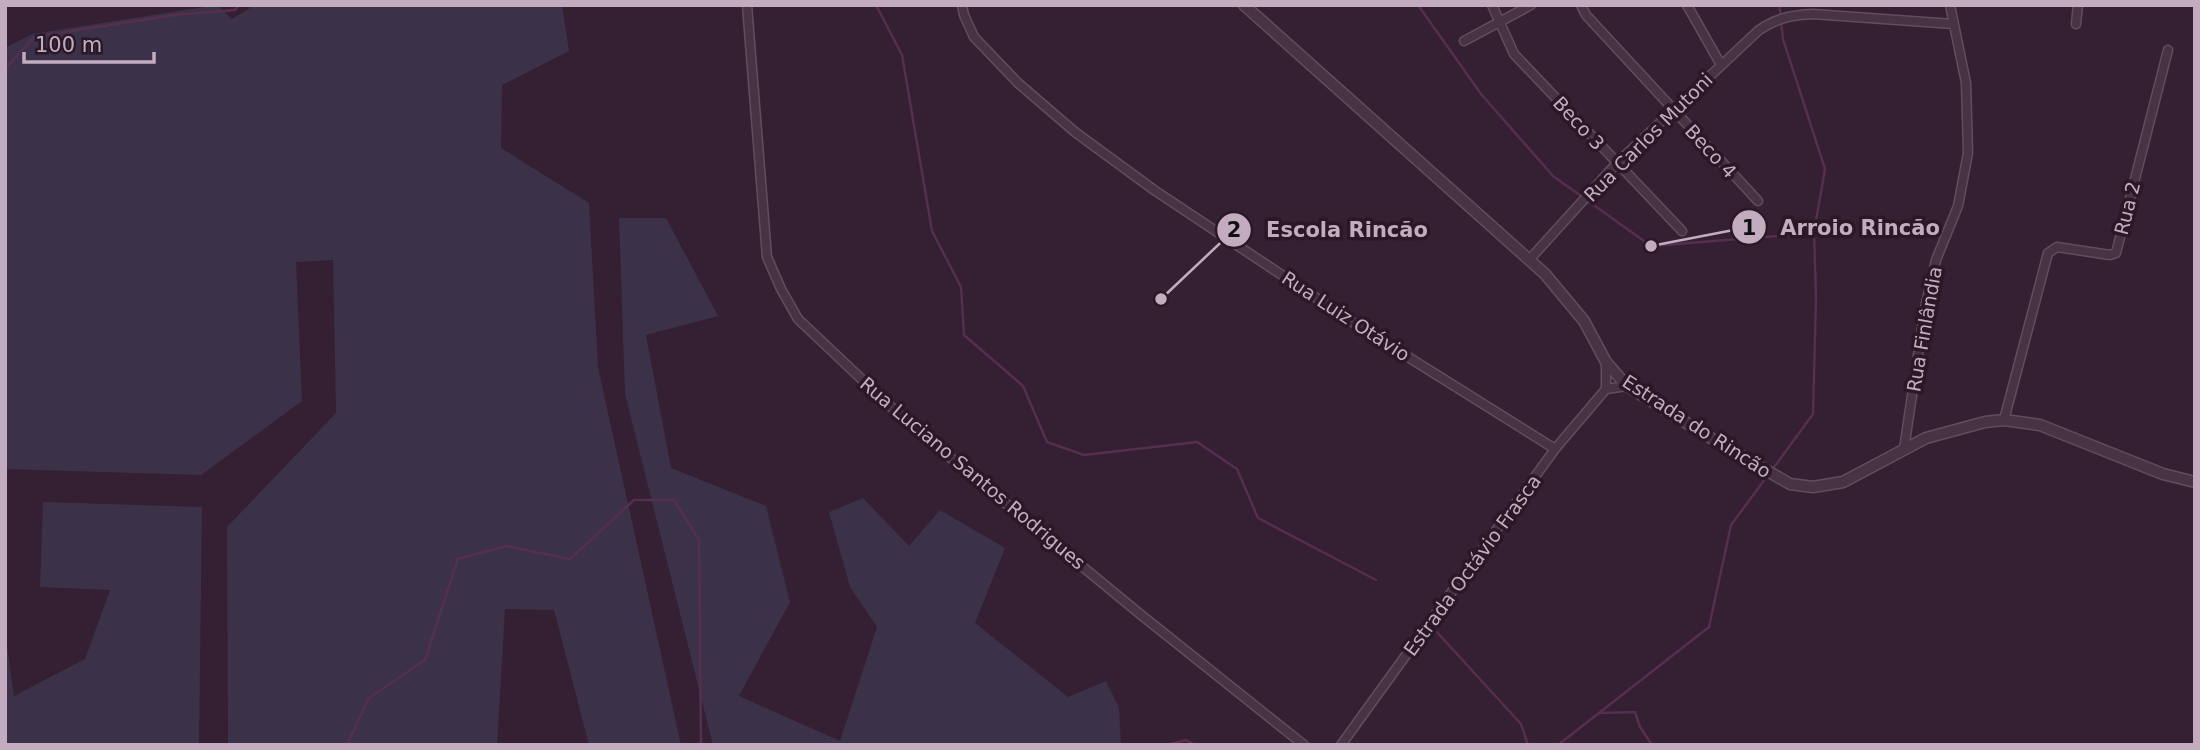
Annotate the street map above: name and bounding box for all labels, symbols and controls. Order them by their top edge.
scale bar [24,21,154,65]
text: 100 m [35,33,102,57]
street label: Rua Carlos Mutoni [1579,68,1717,206]
street label: Beco 3 [1549,92,1609,154]
street label: Beco 4 [1681,120,1741,182]
street label: Rua 2 [2110,179,2144,237]
callout: Arroio Rincão [1731,206,1954,248]
callout: Escola Rincão [1217,209,1441,251]
text: 1 [1742,216,1756,240]
text: Arroio Rincão [1780,216,1940,240]
text: 2 [1227,218,1241,242]
text: Escola Rincão [1266,218,1428,242]
street label: Rua Finlândia [1902,265,1946,393]
street label: Rua Luiz Otávio [1278,267,1414,365]
street label: Estrada do Rincão [1619,370,1775,482]
street label: Rua Luciano Santos Rodrigues [856,372,1090,574]
street label: Estrada Octávio Frasca [1399,470,1545,660]

